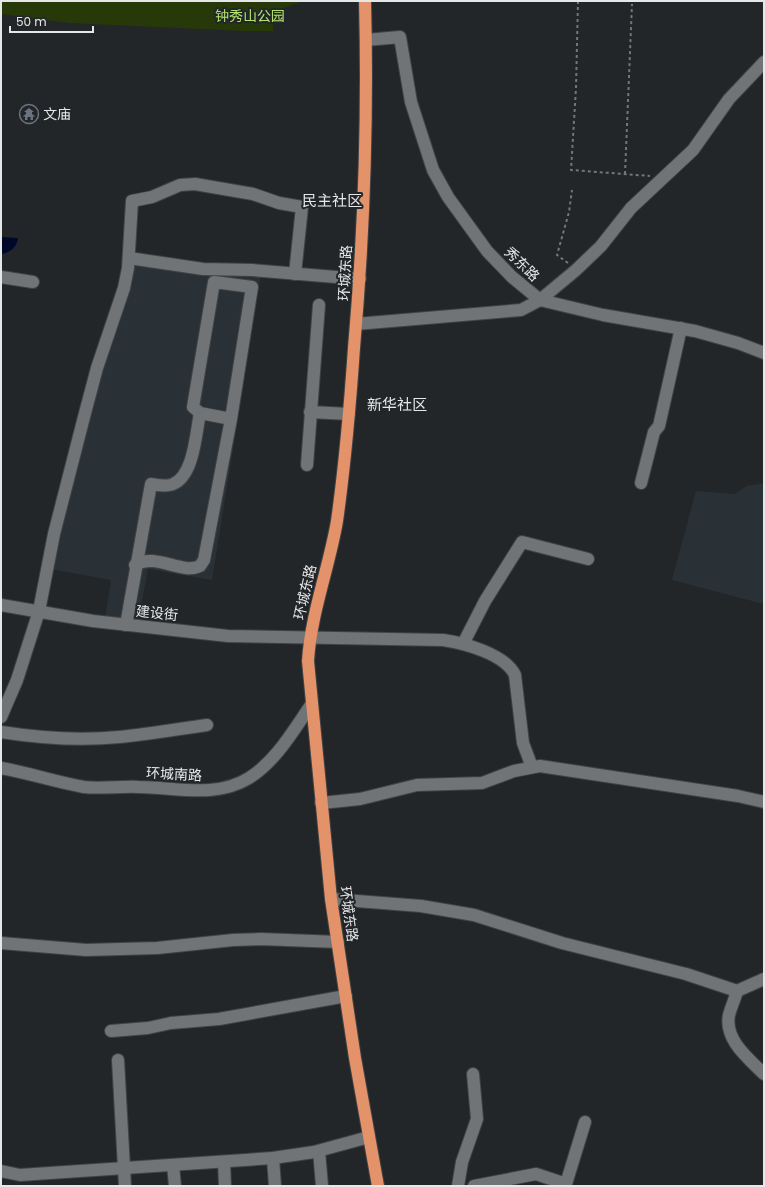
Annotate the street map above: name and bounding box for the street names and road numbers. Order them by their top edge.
street label: 秀东路 [500,242,544,286]
street label: 环城东路 [334,245,356,301]
street label: 环城东路 [289,562,321,622]
street label: 建设街 [135,601,179,625]
street label: 环城南路 [146,763,202,785]
street label: 环城东路 [335,885,363,943]

